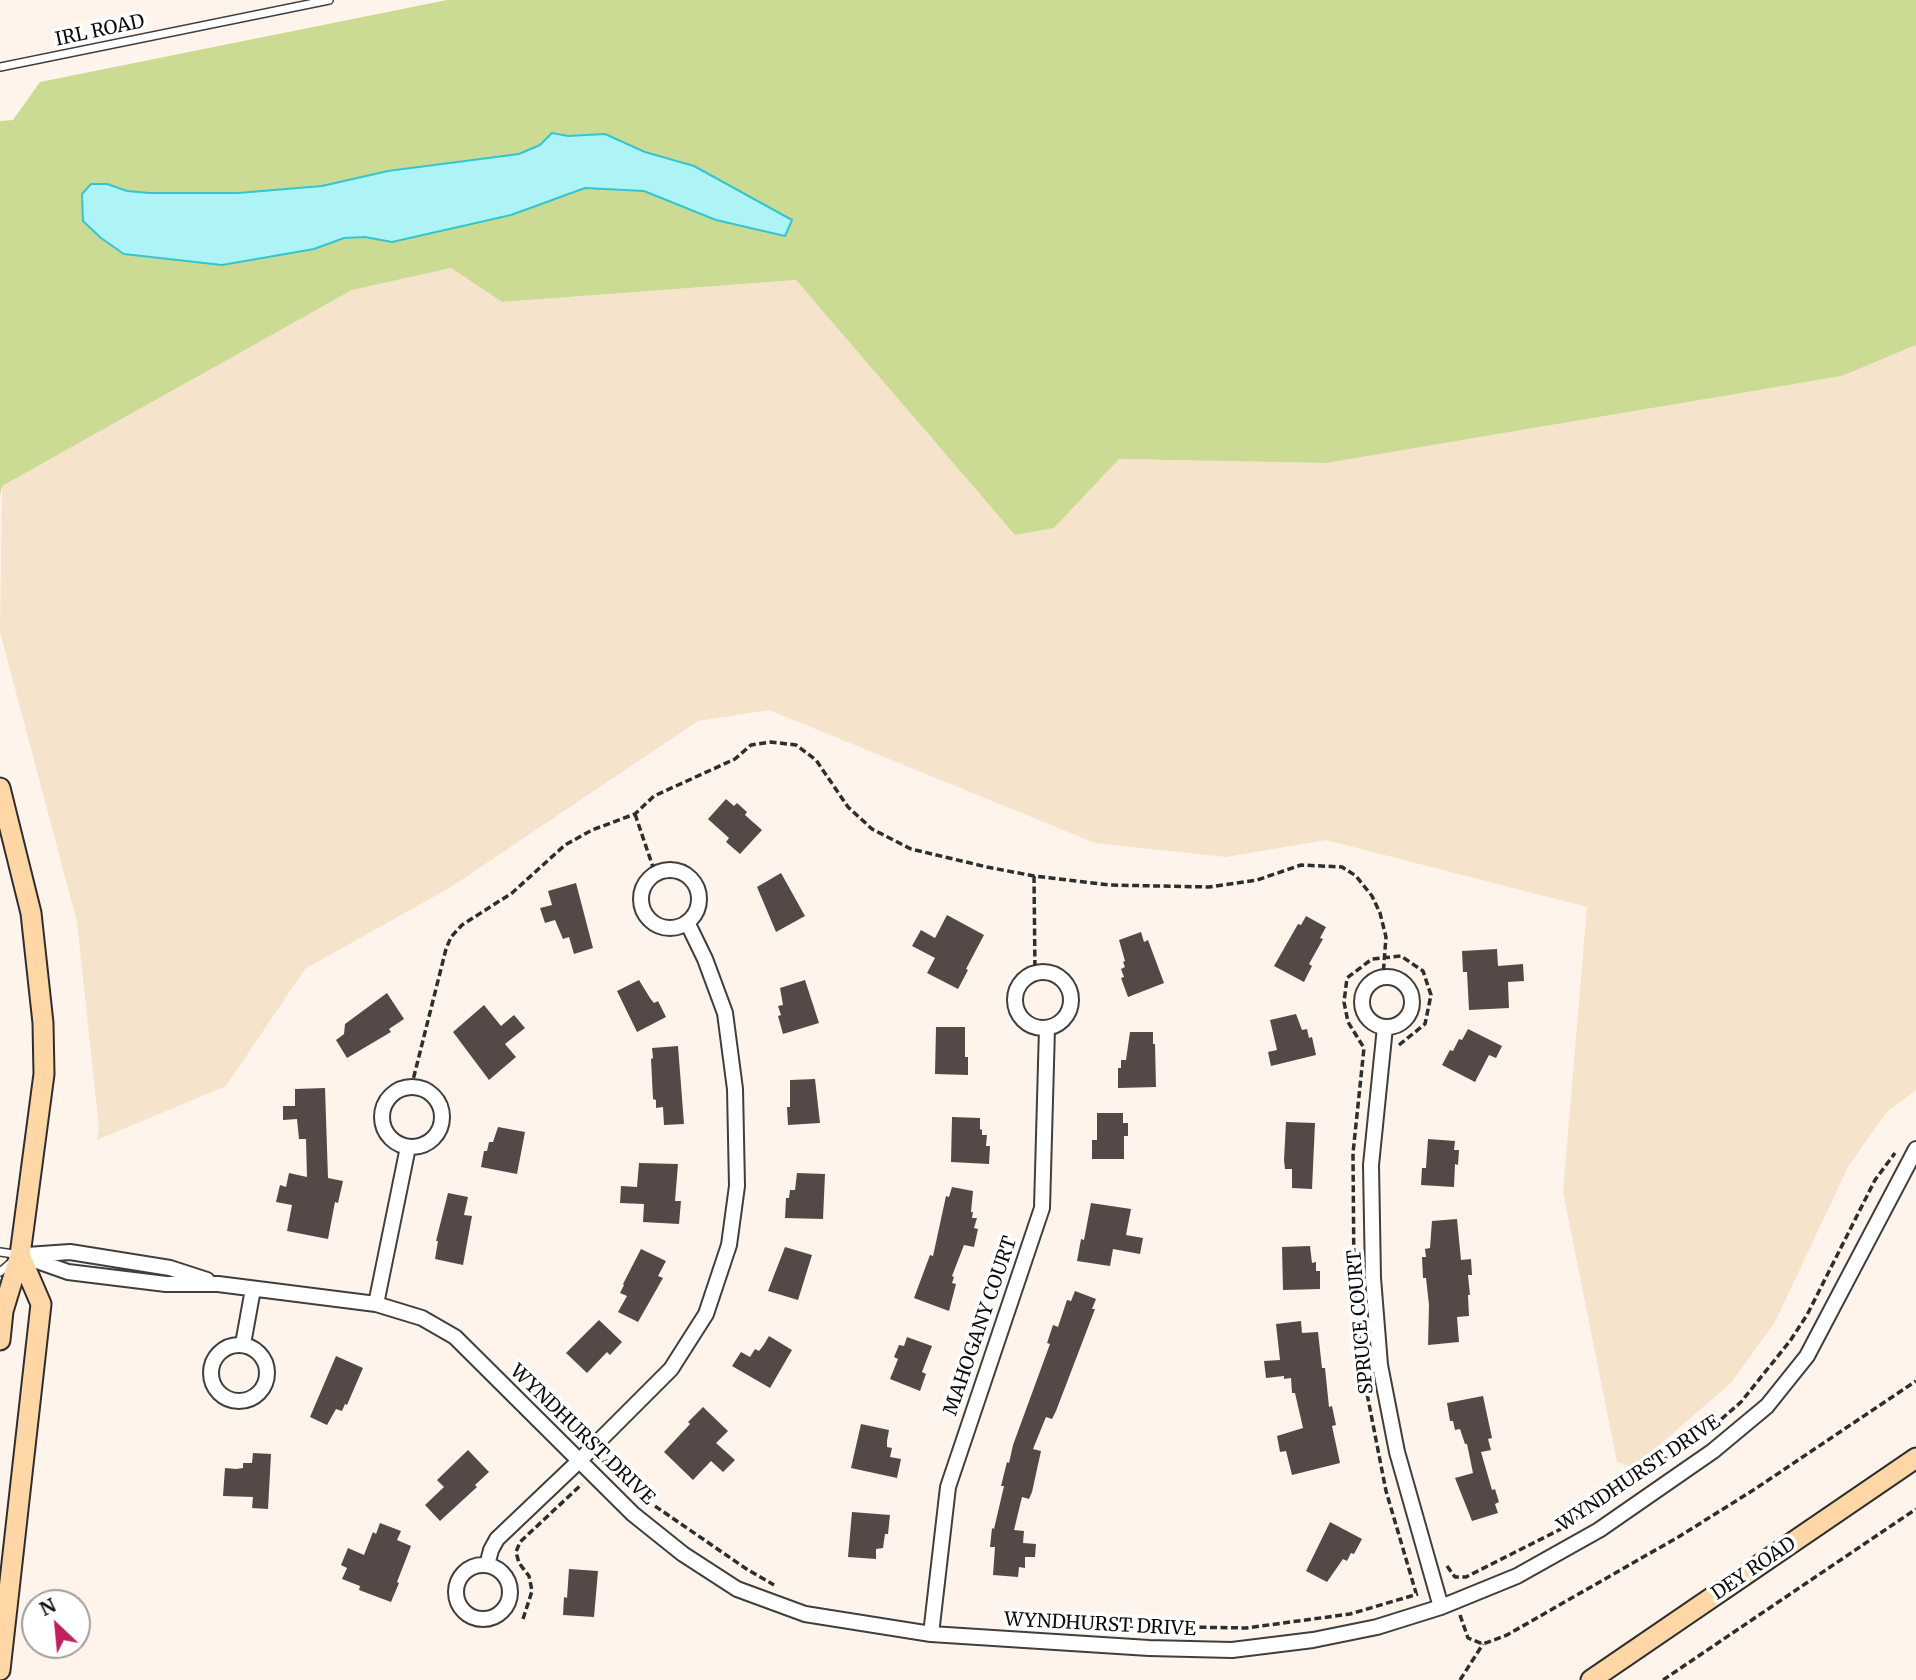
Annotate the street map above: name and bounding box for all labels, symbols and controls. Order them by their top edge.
street label: IRL ROAD [53,10,147,52]
street label: MAHOGANY COURT [940,1234,1022,1418]
street label: SPRUCE COURT [1343,1249,1379,1395]
street label: WYNDHURST DRIVE [505,1360,659,1510]
street label: WYNDHURST DRIVE [1553,1411,1725,1537]
street label: DEY ROAD [1708,1533,1800,1605]
north arrow [21,1589,91,1659]
text: N [36,1593,60,1621]
street label: WYNDHURST DRIVE [1004,1609,1196,1641]

